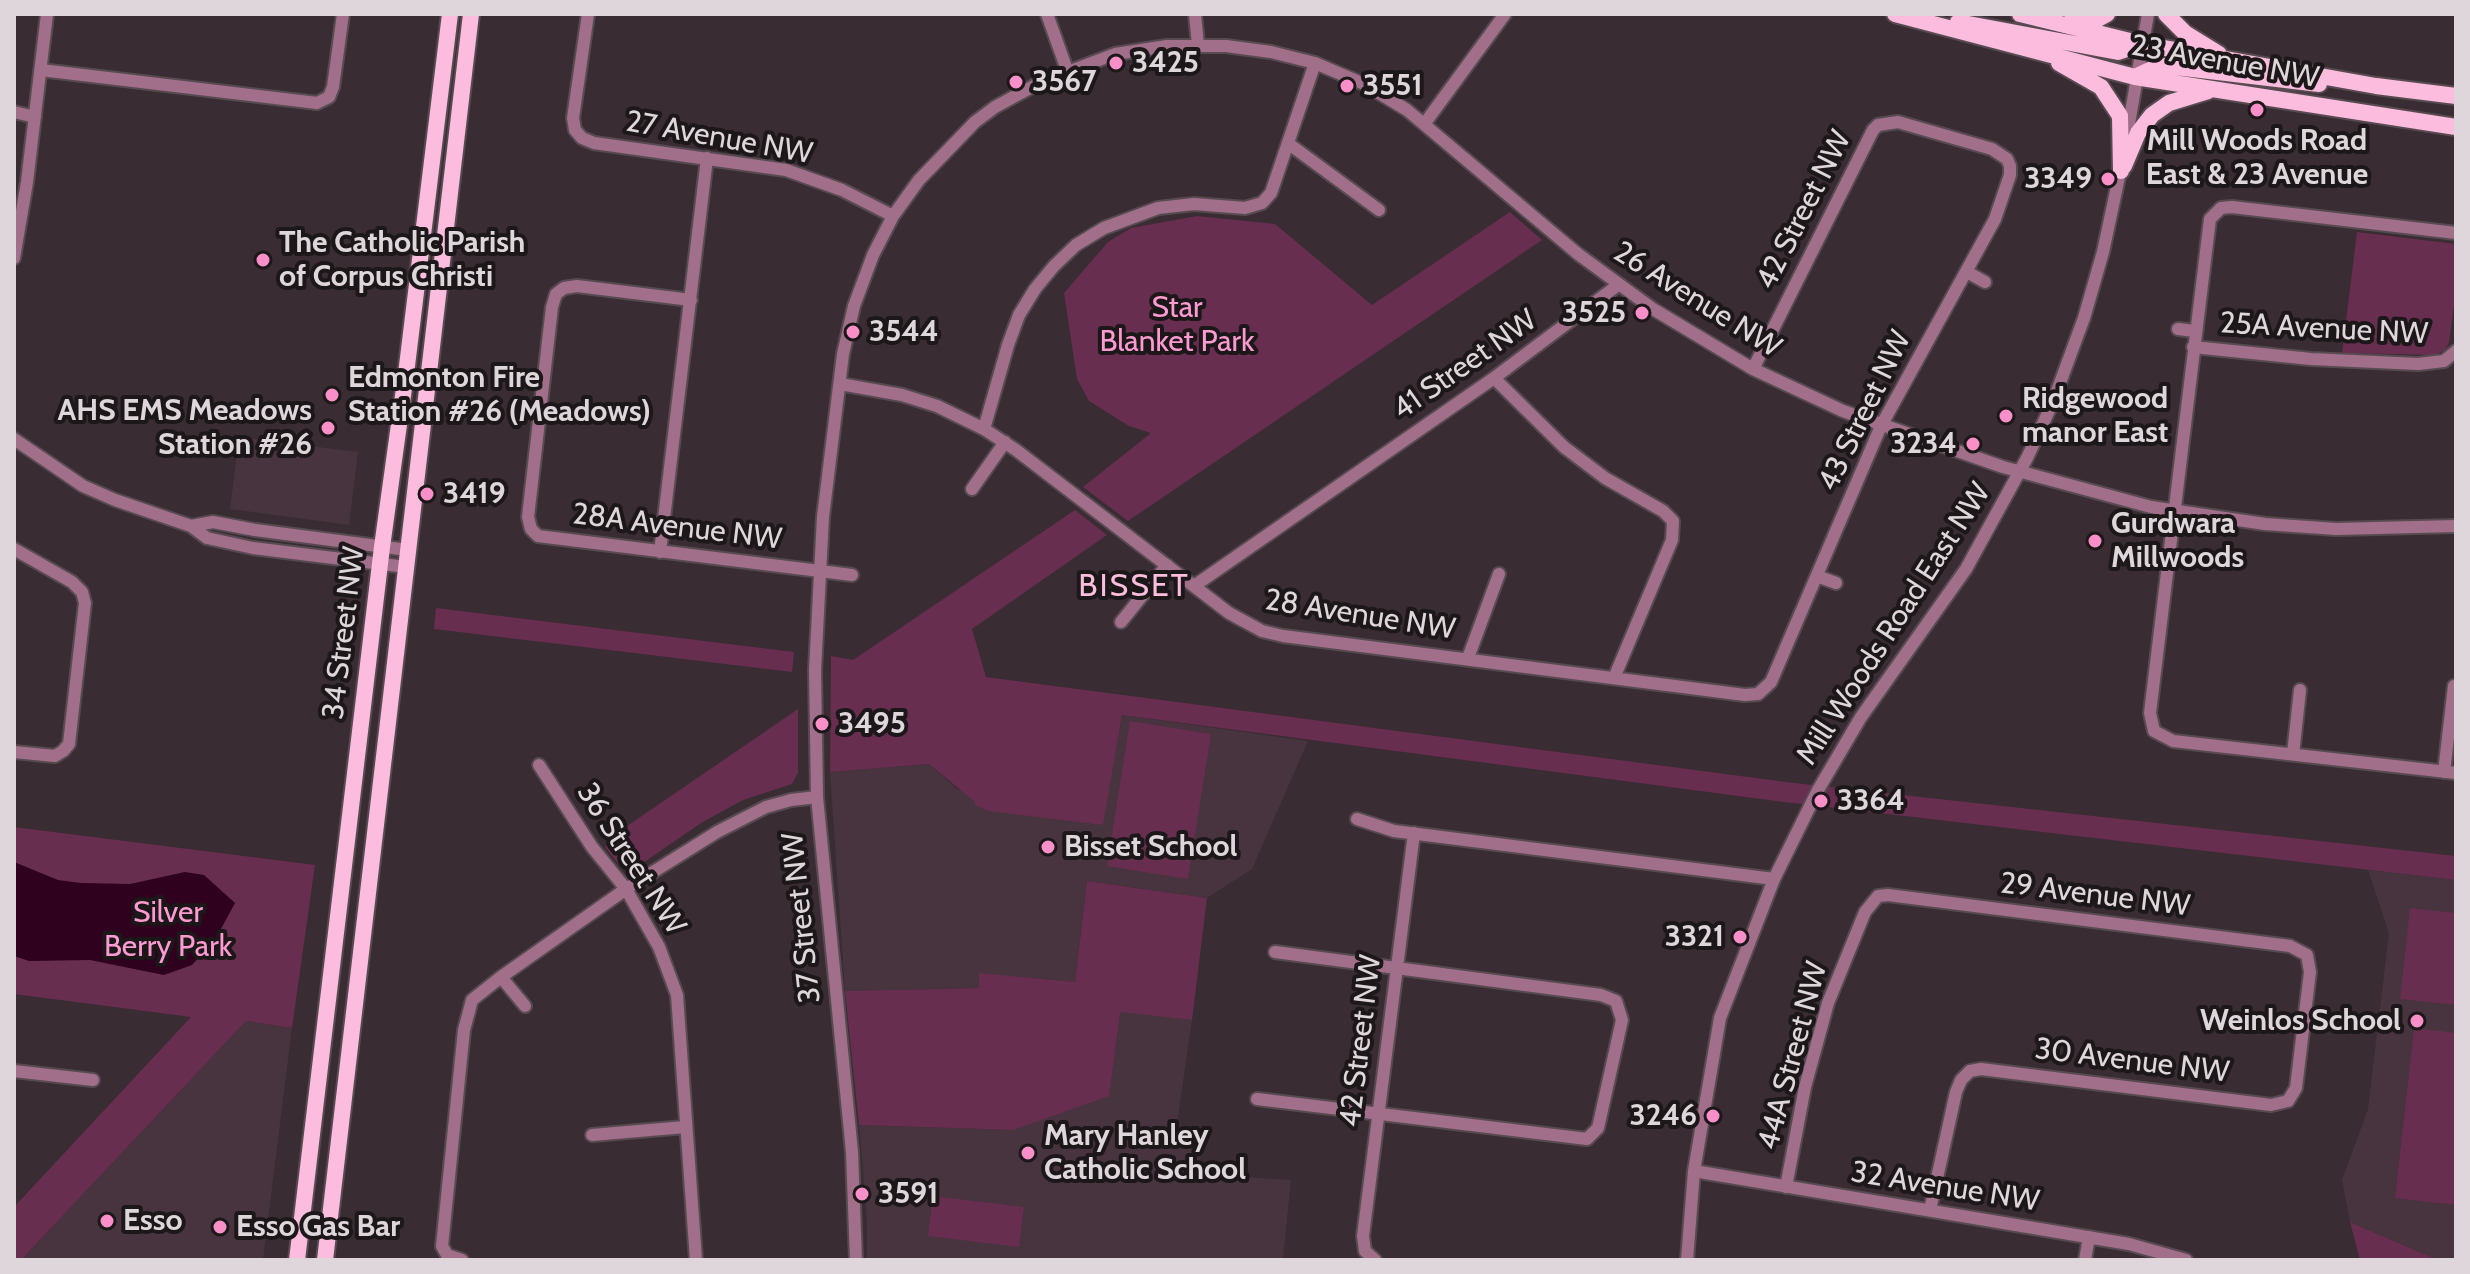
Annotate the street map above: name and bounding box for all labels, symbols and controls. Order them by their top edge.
street label: 23 Avenue NW [2128,28,2322,96]
place label: 3425 [1132,45,1199,81]
marker: 3425 [1107,54,1125,72]
place label: 3567 [1032,64,1096,100]
place label: 3551 [1363,68,1422,104]
marker: 3567 [1007,73,1025,91]
marker: 3551 [1338,77,1356,95]
marker: Mill Woods Road East & 23 Avenue [2248,101,2266,119]
street label: 27 Avenue NW [623,104,815,172]
place label: Mill Woods Road East & 23 Avenue [2146,123,2368,194]
street label: 42 Street NW [1749,125,1859,295]
place label: 3349 [2024,161,2092,197]
marker: 3349 [2099,170,2117,188]
place label: The Catholic Parish of Corpus Christi [279,225,525,296]
street label: 26 Avenue NW [1607,234,1787,366]
marker: The Catholic Parish of Corpus Christi [254,251,272,269]
park label: Star Blanket Park [1099,290,1255,360]
place label: 3525 [1562,295,1626,331]
street label: 41 Street NW [1386,302,1544,428]
marker: 3525 [1633,304,1651,322]
street label: 25A Avenue NW [2219,306,2429,352]
place label: 3544 [869,314,939,350]
marker: 3544 [844,323,862,341]
street label: 43 Street NW [1811,325,1919,497]
place label: Edmonton Fire Station #26 (Meadows) [348,360,651,430]
place label: Ridgewood manor East [2022,381,2168,452]
marker: Edmonton Fire Station #26 (Meadows) [323,386,341,404]
place label: AHS EMS Meadows Station #26 [58,393,312,464]
marker: Ridgewood manor East [1997,407,2015,425]
marker: AHS EMS Meadows Station #26 [319,419,337,437]
place label: 3234 [1890,426,1957,462]
marker: 3234 [1964,435,1982,453]
place label: 3419 [443,476,505,512]
street label: Mill Woods Road East NW [1789,476,1999,772]
marker: 3419 [418,485,436,503]
street label: 28A Avenue NW [570,496,784,558]
place label: Gurdwara Millwoods [2111,506,2244,576]
marker: Gurdwara Millwoods [2086,532,2104,550]
street label: 34 Street NW [316,545,372,721]
district label: BISSET [1078,568,1190,606]
street label: 28 Avenue NW [1262,582,1458,648]
place label: 3495 [838,706,906,742]
marker: 3495 [813,715,831,733]
street label: 36 Street NW [569,776,693,942]
place label: 3364 [1837,783,1905,819]
marker: 3364 [1812,792,1830,810]
place label: Bisset School [1064,829,1237,865]
street label: 37 Street NW [775,831,829,1005]
marker: Bisset School [1039,838,1057,856]
street label: 29 Avenue NW [1998,866,2192,924]
park label: Silver Berry Park [104,895,232,966]
place label: 3321 [1665,919,1724,955]
marker: 3321 [1731,928,1749,946]
street label: 42 Street NW [1333,953,1389,1129]
street label: 44A Street NW [1751,958,1835,1154]
place label: Weinlos School [2200,1003,2401,1039]
marker: Weinlos School [2408,1012,2426,1030]
street label: 30 Avenue NW [2033,1031,2231,1091]
place label: 3246 [1629,1098,1697,1134]
marker: 3246 [1704,1107,1722,1125]
place label: Mary Hanley Catholic School [1044,1118,1246,1188]
marker: Mary Hanley Catholic School [1019,1144,1037,1162]
street label: 32 Avenue NW [1848,1154,2042,1220]
place label: 3591 [878,1176,938,1212]
marker: 3591 [853,1185,871,1203]
place label: Esso [123,1203,183,1239]
place label: Esso Gas Bar [236,1209,400,1245]
marker: Esso [98,1212,116,1230]
marker: Esso Gas Bar [211,1218,229,1236]

